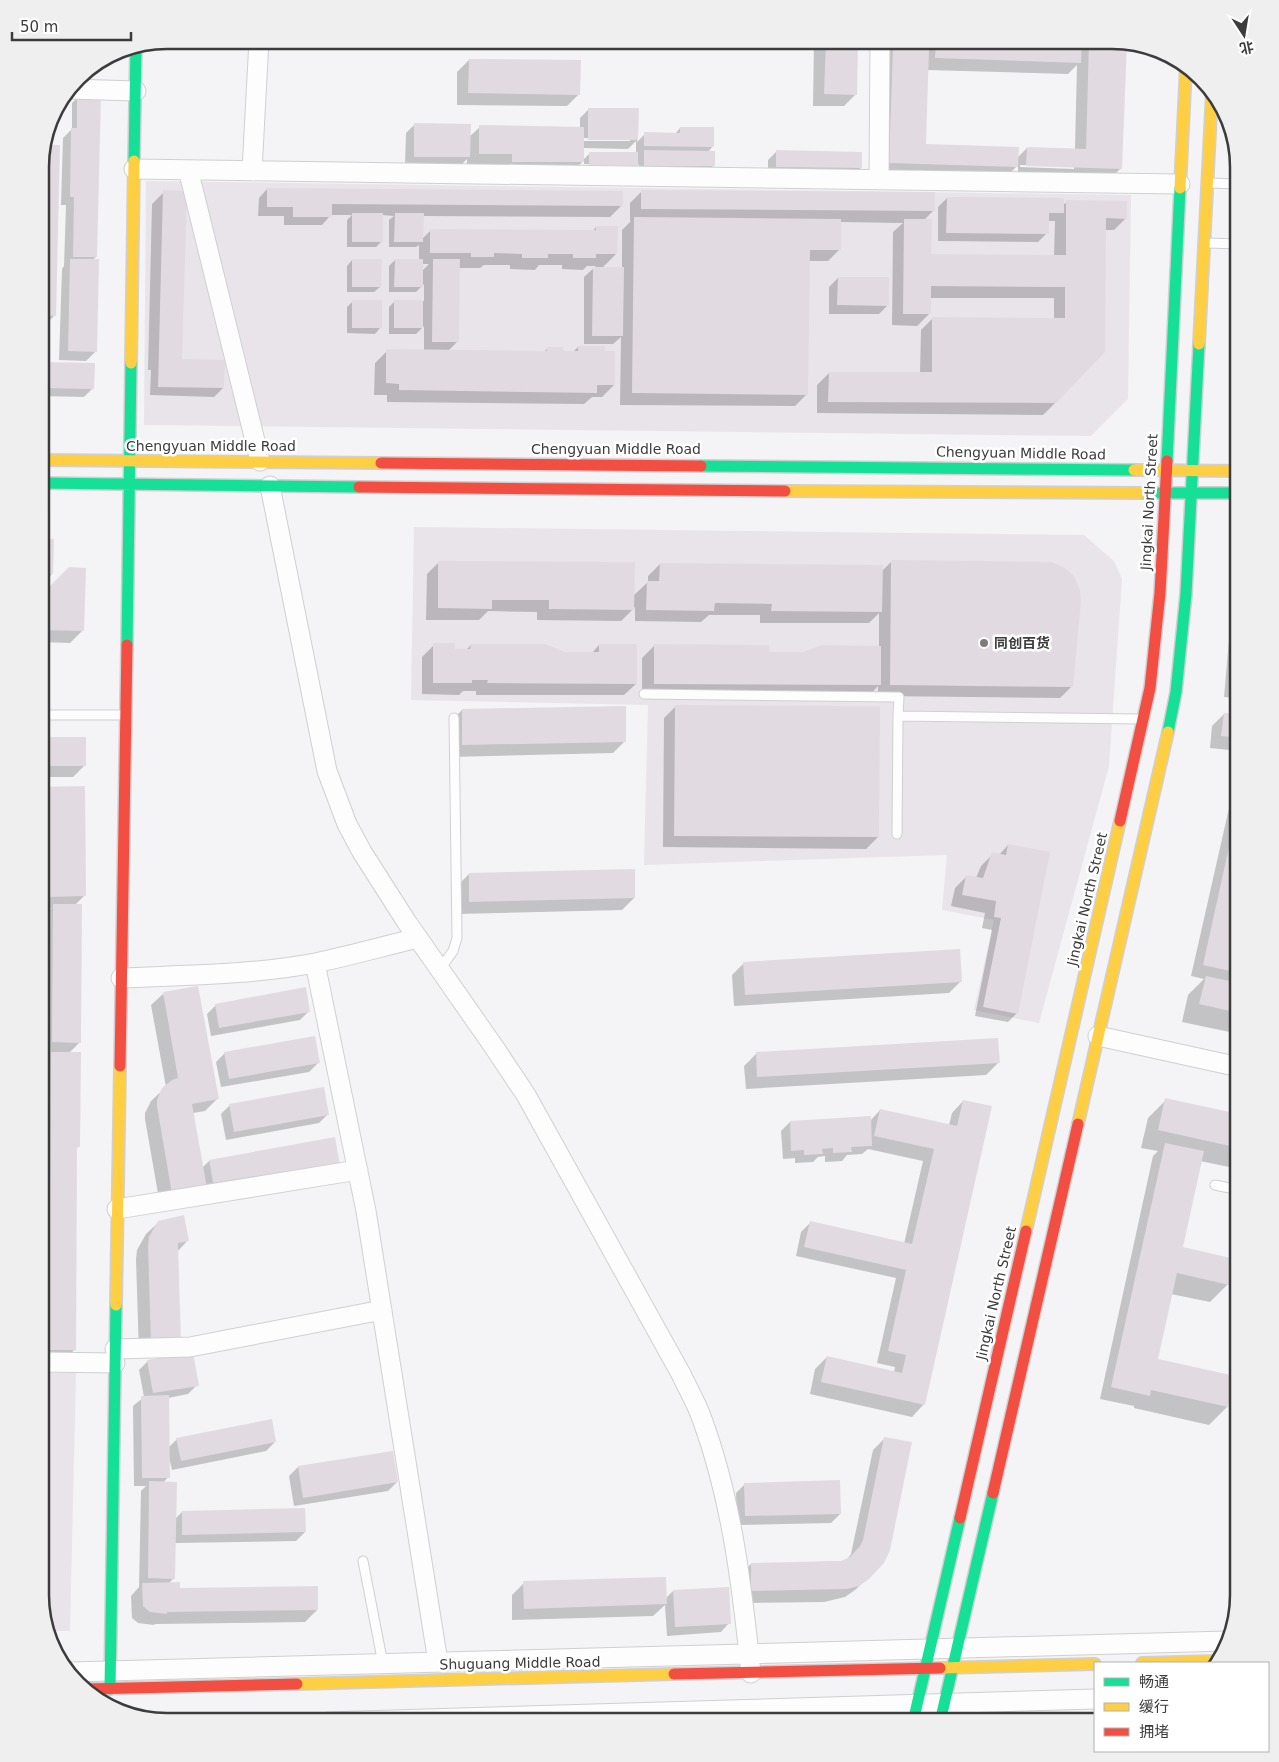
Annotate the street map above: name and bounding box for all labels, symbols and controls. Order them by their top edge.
scale bar [12,10,131,42]
north arrow [1219,10,1269,60]
text: 50 m [20,18,58,36]
text: 北 [1238,38,1255,57]
street label: Jingkai North Street [1137,433,1161,572]
street label: Chengyuan Middle Road [126,438,296,454]
street label: Chengyuan Middle Road [531,441,701,457]
street label: Chengyuan Middle Road [936,444,1106,462]
place label: 同创百货 [994,635,1050,651]
marker: 同创百货 [978,637,990,649]
street label: Jingkai North Street [1064,830,1110,968]
street label: Jingkai North Street [973,1224,1019,1362]
street label: Shuguang Middle Road [439,1654,601,1672]
legend [1094,1662,1269,1752]
text: 畅通 [1139,1673,1169,1691]
text: 缓行 [1139,1698,1169,1716]
text: 拥堵 [1139,1723,1169,1741]

